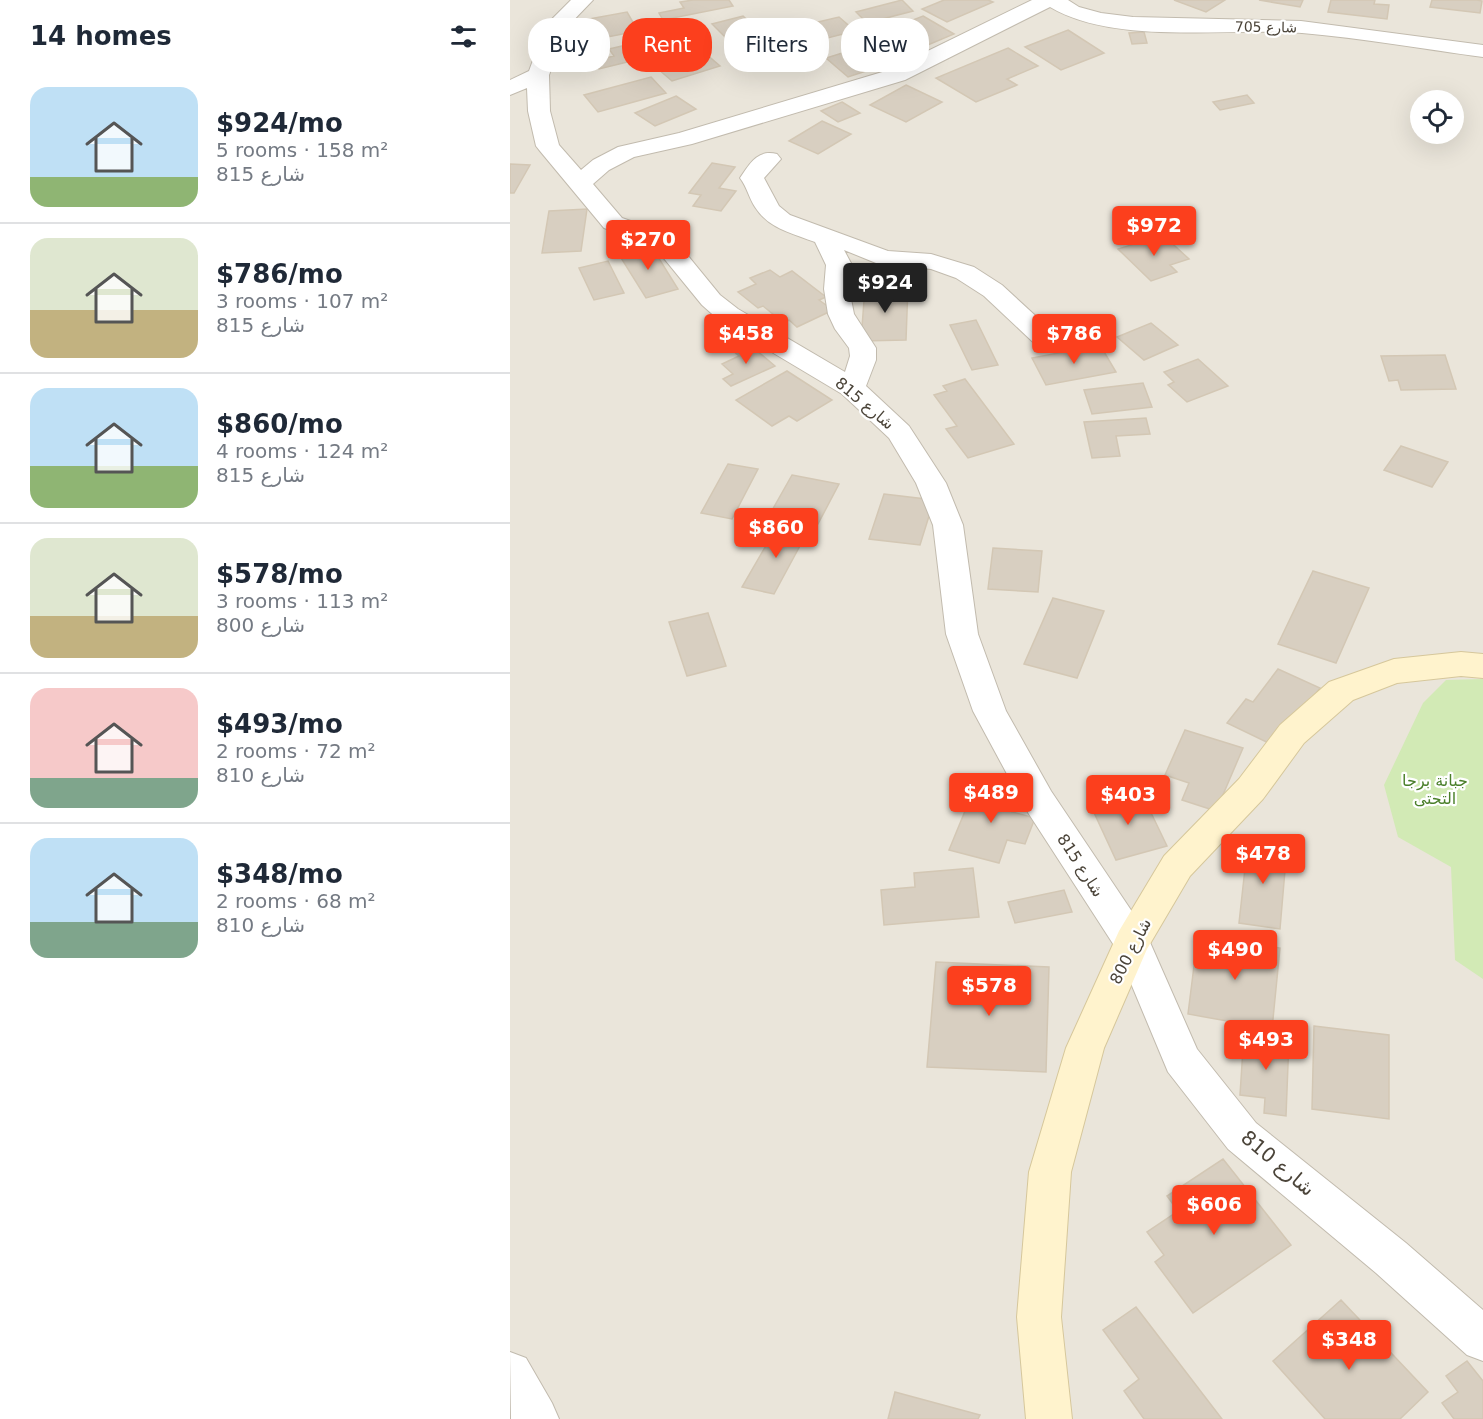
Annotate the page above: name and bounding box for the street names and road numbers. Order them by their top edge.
street label: شارع 705 [1235,18,1297,37]
street label: شارع 815 [831,373,898,434]
street label: شارع 815 [1052,830,1108,901]
street label: شارع 800 [1106,915,1156,988]
street label: شارع 810 [1236,1125,1320,1201]

